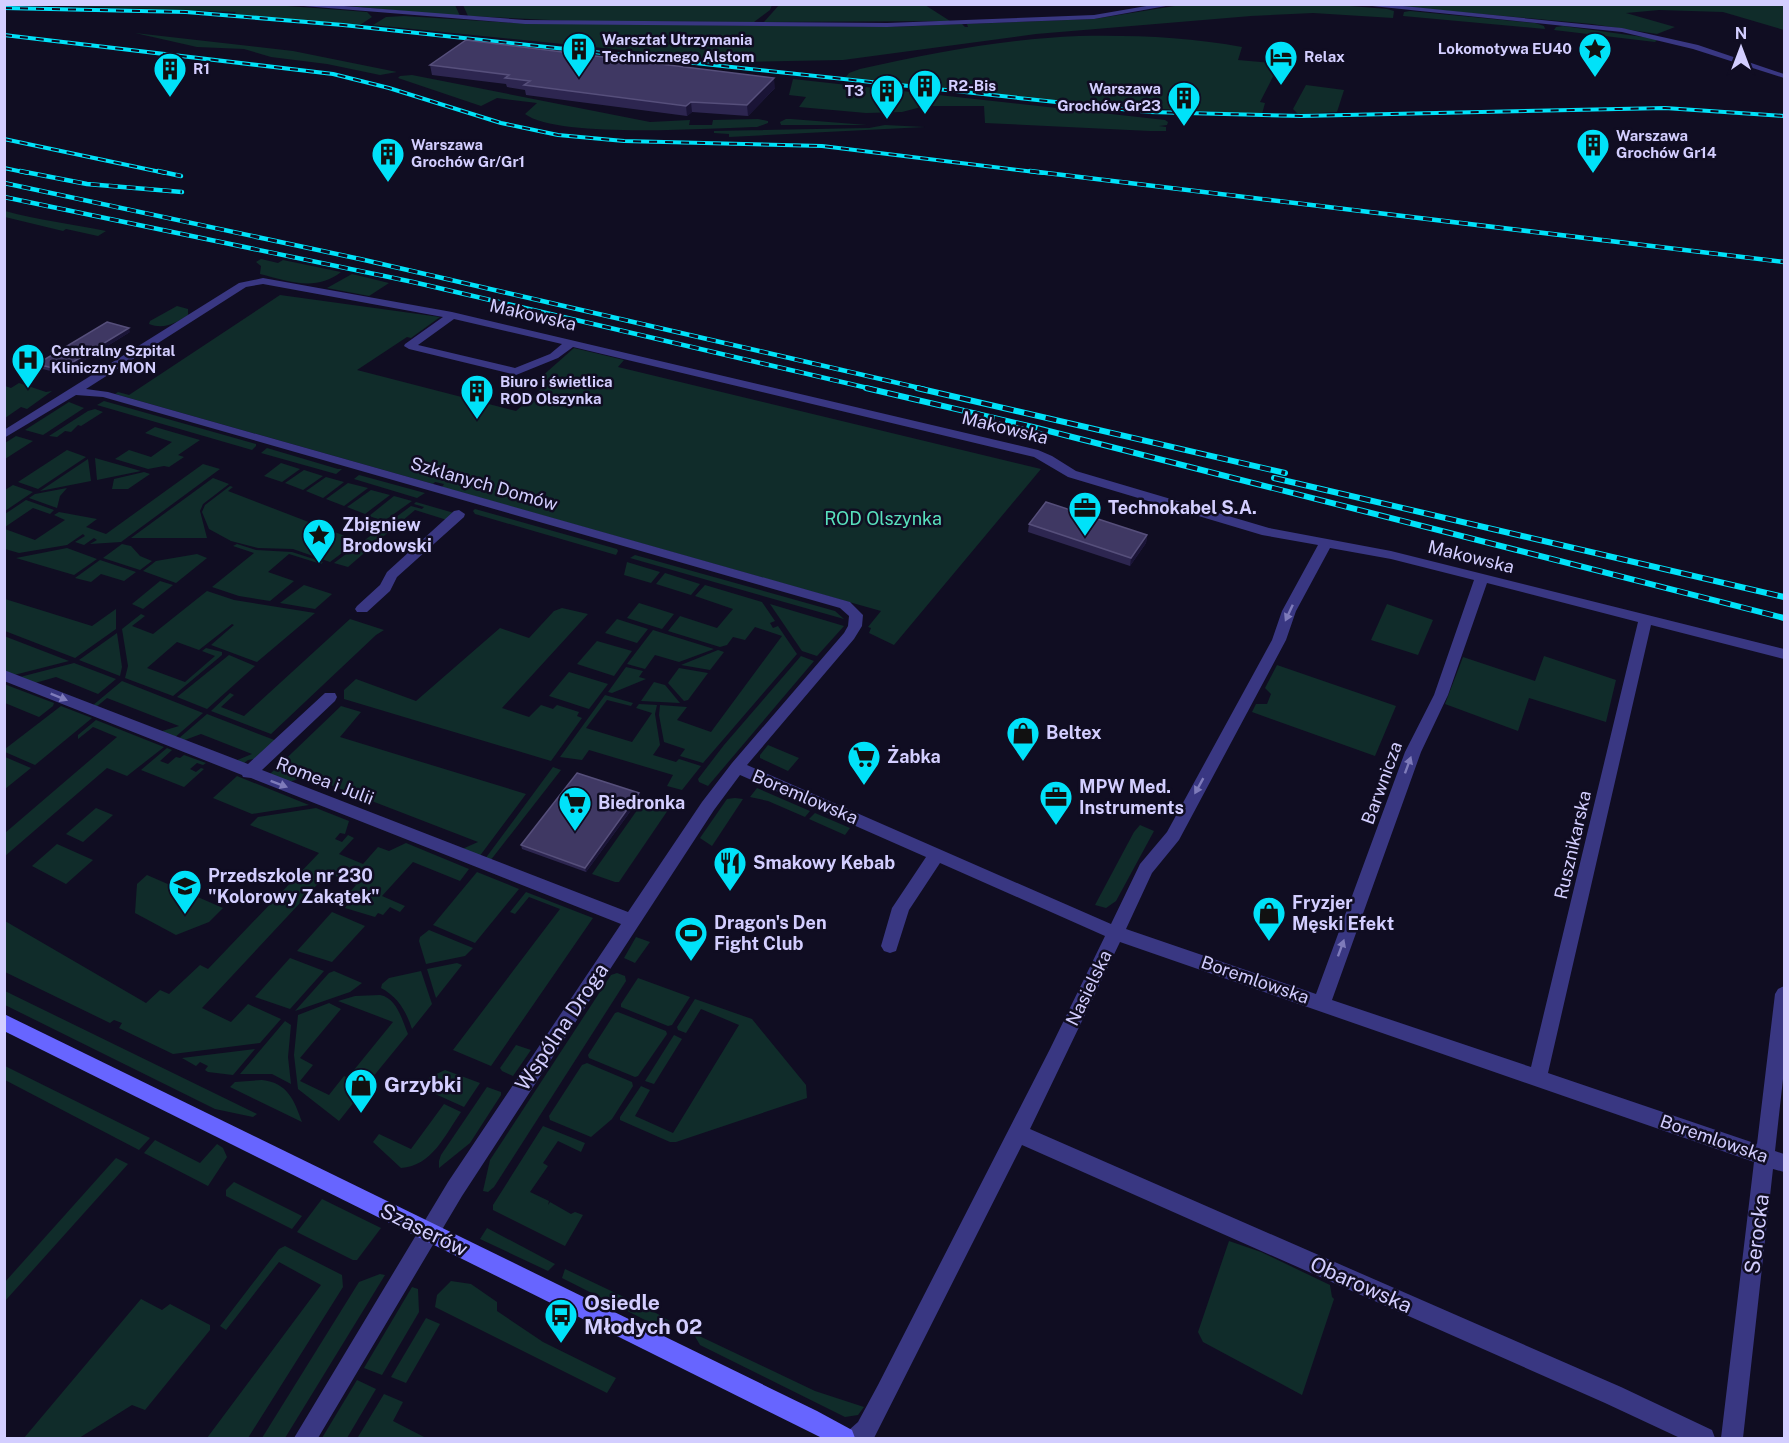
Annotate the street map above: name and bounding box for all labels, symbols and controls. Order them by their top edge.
north arrow [1711,18,1771,78]
text: N [1735,24,1747,43]
building icon: Warsztat Utrzymania Technicznego Alstom [561,31,597,78]
place label: Warsztat Utrzymania Technicznego Alstom [602,31,754,65]
place icon: Lokomotywa EU40 [1577,31,1613,78]
hotel icon: Relax [1263,39,1299,86]
place label: Lokomotywa EU40 [1438,40,1572,57]
place label: Relax [1304,48,1345,65]
building icon: R1 [152,51,188,98]
place label: R1 [193,60,210,77]
building icon: R2-Bis [907,68,943,115]
building icon: T3 [869,73,905,120]
place label: R2-Bis [948,77,996,94]
place label: Warszawa Grochów Gr23 [1057,80,1161,114]
building icon: Warszawa Grochów Gr23 [1166,80,1202,127]
place label: T3 [845,82,864,99]
building icon: Warszawa Grochów Gr14 [1575,127,1611,174]
place label: Warszawa Grochów Gr14 [1616,127,1717,161]
building icon: Warszawa Grochów Gr/Gr1 [370,136,406,183]
place label: Warszawa Grochów Gr/Gr1 [411,136,525,170]
street label: Makowska [488,294,579,335]
hospital icon: Centralny Szpital Kliniczny MON [10,342,46,389]
place label: Centralny Szpital Kliniczny MON [51,342,176,376]
building icon: Biuro i świetlica ROD Olszynka [459,373,495,420]
place label: Biuro i świetlica ROD Olszynka [500,373,613,407]
street label: Makowska [960,407,1051,448]
street label: Szklanych Domów [408,452,560,515]
office icon: Technokabel S.A. [1067,490,1103,537]
place label: Technokabel S.A. [1108,497,1257,518]
park label: ROD Olszynka [824,508,942,529]
place label: Zbigniew Brodowski [342,514,432,556]
place icon: Zbigniew Brodowski [301,517,337,564]
street label: Makowska [1426,536,1517,577]
one-way arrow [1284,605,1293,622]
one-way arrow [50,693,68,702]
shop icon: Beltex [1005,715,1041,762]
place label: Beltex [1046,722,1102,743]
supermarket icon: Żabka [846,739,882,786]
street label: Barwnicza [1357,739,1406,827]
place label: Żabka [887,745,941,767]
street label: Romea i Julii [273,752,377,809]
one-way arrow [1404,756,1414,774]
street label: Boremlowska [749,765,861,828]
place label: MPW Med. Instruments [1079,776,1184,818]
one-way arrow [1194,778,1204,795]
office icon: MPW Med. Instruments [1038,779,1074,826]
one-way arrow [270,780,288,789]
supermarket icon: Biedronka [557,785,593,832]
street label: Rusznikarska [1550,789,1595,901]
place label: Biedronka [598,792,685,813]
restaurant icon: Smakowy Kebab [712,845,748,892]
place label: Smakowy Kebab [753,852,895,873]
place label: Przedszkole nr 230 "Kolorowy Zakątek" [208,865,380,907]
school or university icon: Przedszkole nr 230 "Kolorowy Zakątek" [167,868,203,915]
place label: Fryzjer Męski Efekt [1292,892,1394,934]
shop icon: Fryzjer Męski Efekt [1251,895,1287,942]
place label: Dragon's Den Fight Club [714,912,827,954]
sports icon: Dragon's Den Fight Club [673,915,709,962]
one-way arrow [1337,939,1347,957]
street label: Nasielska [1061,947,1116,1029]
street label: Boremlowska [1198,951,1312,1008]
street label: Wspólna Droga [510,958,613,1095]
shop icon: Grzybki [343,1067,379,1114]
place label: Grzybki [384,1072,462,1097]
street label: Boremlowska [1657,1110,1771,1167]
street label: Serocka [1739,1193,1774,1275]
street label: Szaserów [376,1198,472,1261]
street label: Obarowska [1306,1251,1416,1318]
place label: Osiedle Młodych 02 [584,1290,702,1339]
bus stop icon: Osiedle Młodych 02 [543,1297,579,1344]

